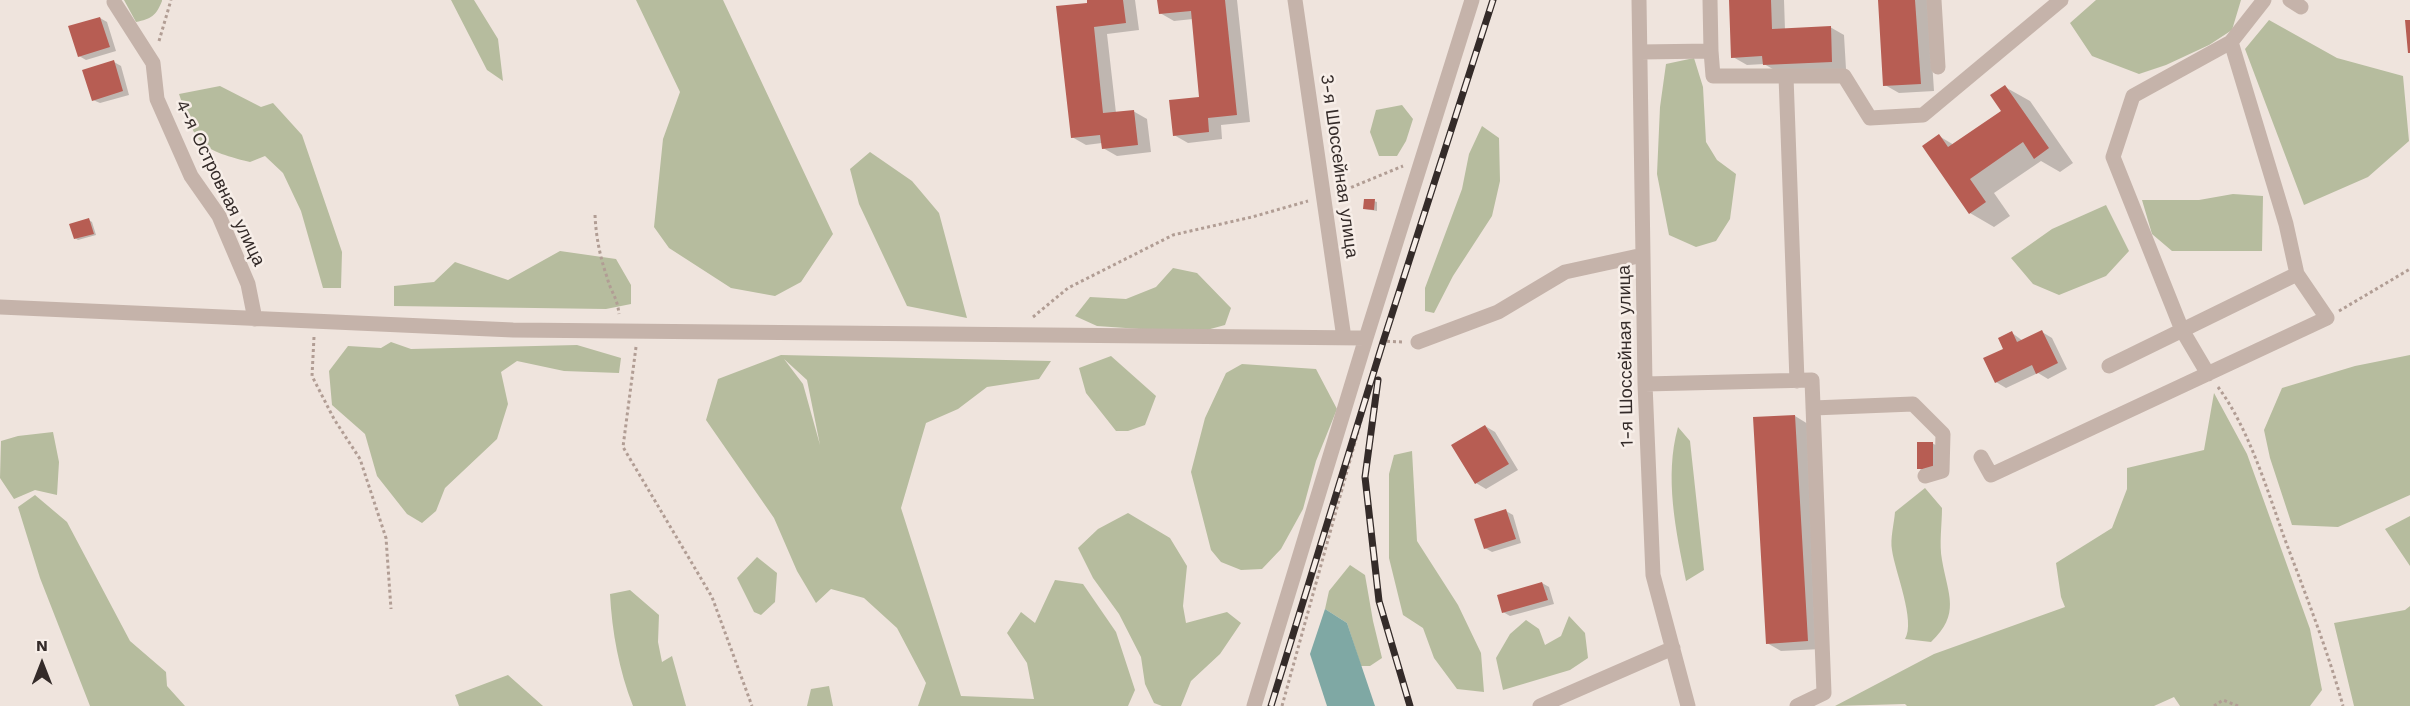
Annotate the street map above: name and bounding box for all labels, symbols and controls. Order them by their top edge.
street label: 3-я Шоссейная улица [1315,73,1363,259]
street label: 4-я Островная улица [170,96,270,270]
street label: 1-я Шоссейная улица [1614,265,1638,447]
north arrow [12,634,72,694]
text: N [36,636,48,655]

